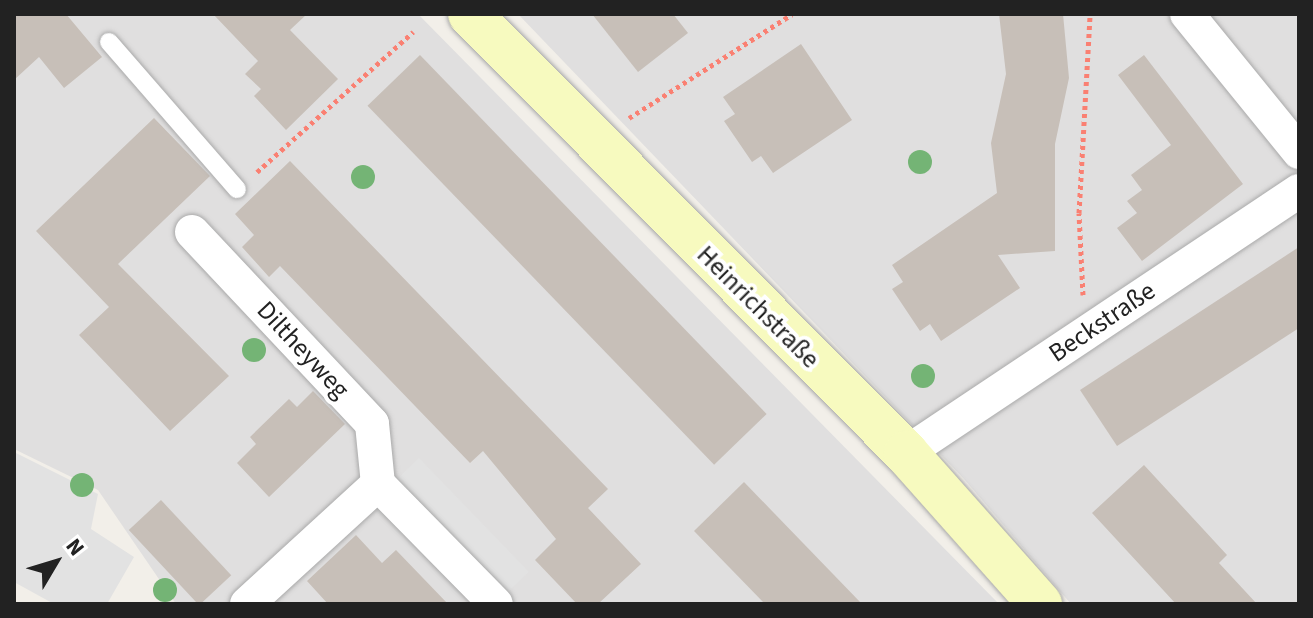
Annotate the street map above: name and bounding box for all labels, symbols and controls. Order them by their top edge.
street label: Heinrichstraße [690,239,826,375]
street label: Beckstraße [1043,275,1161,369]
street label: Diltheyweg [250,295,356,405]
north arrow [16,522,96,602]
text: N [58,532,92,563]

